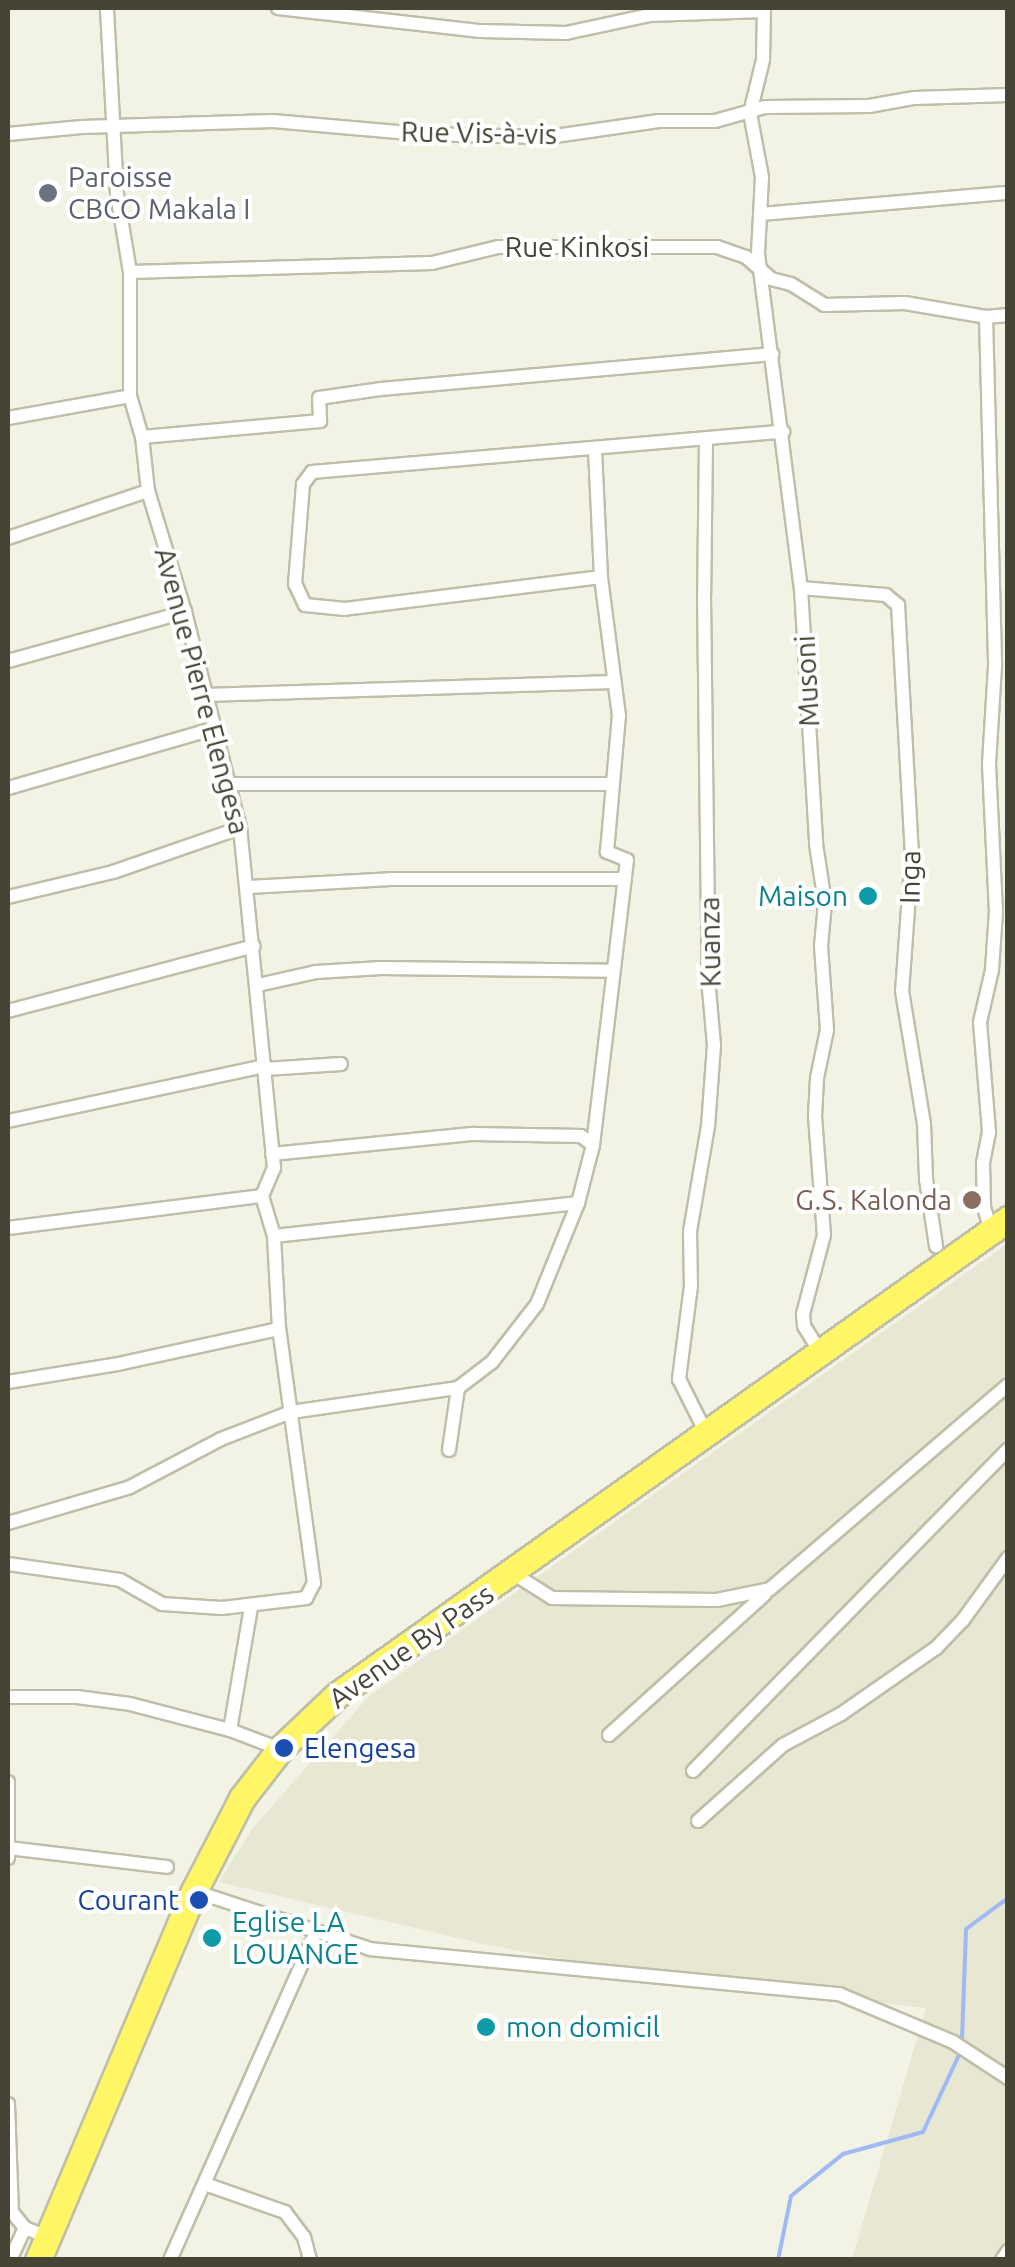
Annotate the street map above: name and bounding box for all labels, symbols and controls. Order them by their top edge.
street label: Rue Vis-à-vis [401,115,557,151]
place label: Paroisse CBCO Makala I [68,160,251,226]
marker: Paroisse CBCO Makala I [37,182,59,204]
street label: Rue Kinkosi [505,230,649,264]
street label: Avenue Pierre Elengesa [148,544,256,838]
street label: Musoni [788,634,826,728]
street label: Inga [893,850,927,904]
place label: Maison [758,879,848,913]
marker: Maison [857,885,879,907]
street label: Kuanza [692,896,728,988]
place label: G.S. Kalonda [795,1183,952,1217]
marker: G.S. Kalonda [961,1189,983,1211]
street label: Avenue By Pass [322,1577,500,1715]
place label: Elengesa [304,1731,417,1765]
marker: Elengesa [273,1737,295,1759]
place label: Courant [78,1883,179,1917]
marker: Courant [188,1889,210,1911]
place label: Eglise LA LOUANGE [232,1905,359,1971]
marker: Eglise LA LOUANGE [201,1927,223,1949]
place label: mon domicil [506,2010,660,2044]
marker: mon domicil [475,2016,497,2038]

